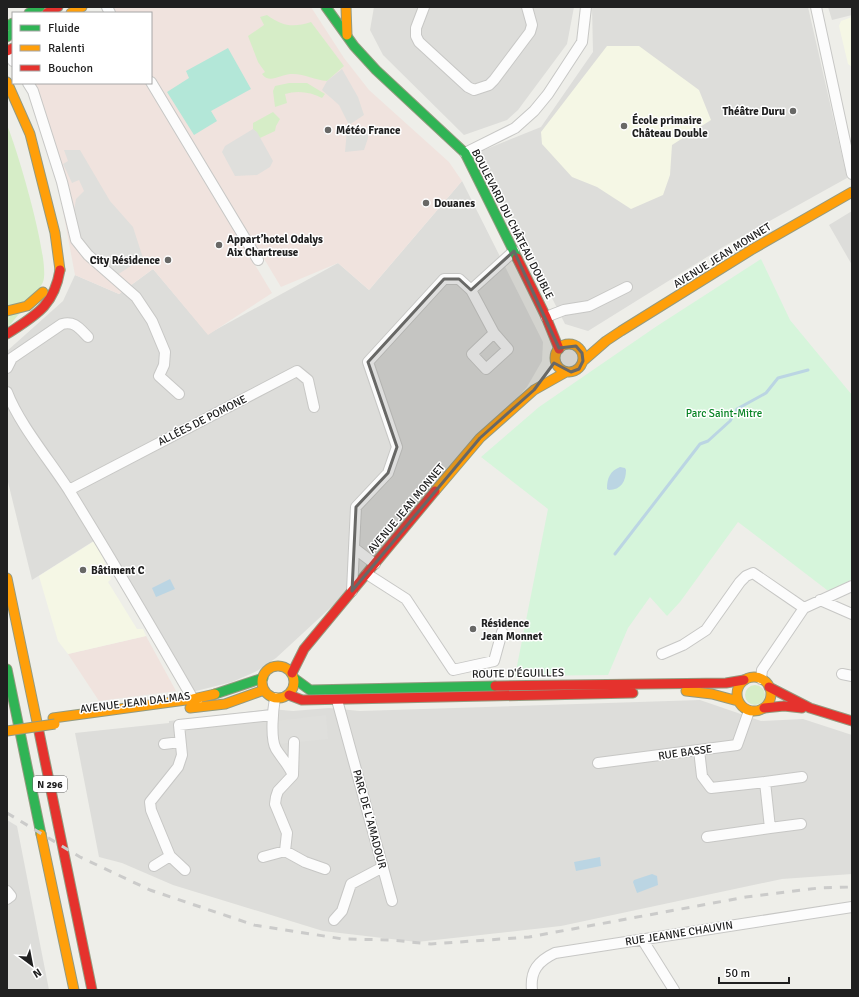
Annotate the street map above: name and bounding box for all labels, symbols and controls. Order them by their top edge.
legend [12,12,152,84]
text: Fluide [48,21,80,36]
text: Ralenti [48,41,85,56]
text: Bouchon [48,61,93,76]
place label: Théâtre Duru [722,105,785,118]
marker: Théâtre Duru [788,106,798,116]
place label: École primaire Château Double [632,113,708,140]
marker: École primaire Château Double [619,121,629,131]
place label: Météo France [336,124,401,137]
marker: Météo France [323,125,333,135]
street label: BOULEVARD DU CHÂTEAU DOUBLE [469,146,557,302]
place label: Douanes [434,197,475,210]
marker: Douanes [421,198,431,208]
street label: AVENUE JEAN MONNET [671,220,774,291]
place label: Appart’hotel Odalys Aix Chartreuse [227,233,323,259]
marker: Appart’hotel Odalys Aix Chartreuse [214,240,224,250]
place label: City Résidence [90,254,161,267]
marker: City Résidence [163,255,173,265]
street label: ALLÉES DE POMONE [155,392,249,448]
park label: Parc Saint-Mitre [686,407,762,420]
street label: AVENUE JEAN MONNET [365,461,448,556]
place label: Bâtiment C [91,564,145,577]
marker: Bâtiment C [78,565,88,575]
place label: Résidence Jean Monnet [481,617,542,643]
marker: Résidence Jean Monnet [468,624,478,634]
street label: ROUTE D'ÉGUILLES [472,665,564,681]
street label: AVENUE JEAN DALMAS [79,689,191,716]
street label: RUE BASSE [657,742,713,763]
street label: PARC DE L'AMADOUR [350,768,389,871]
road number: N 296 [33,776,67,792]
street label: RUE JEANNE CHAUVIN [624,919,734,948]
north arrow [12,945,52,985]
scale bar [719,959,789,985]
text: N [30,966,44,981]
text: 50 m [725,966,750,981]

